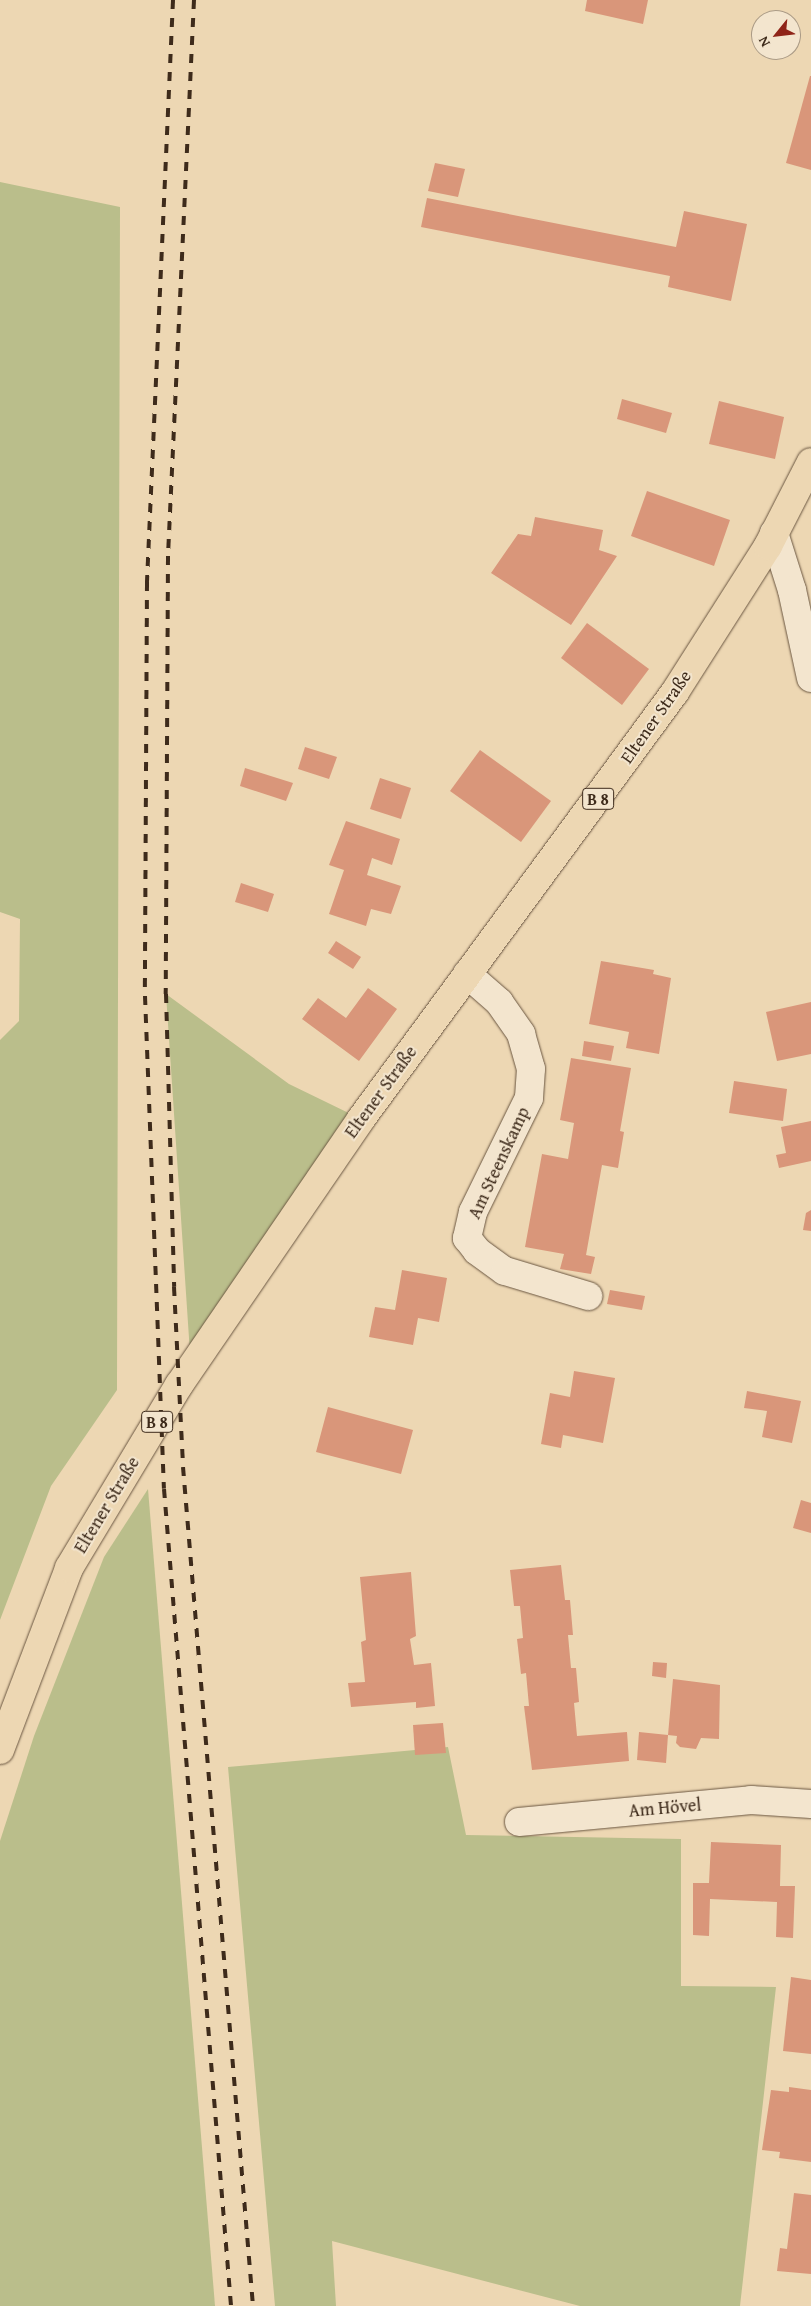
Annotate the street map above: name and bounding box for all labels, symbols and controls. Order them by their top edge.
north arrow [751,10,801,60]
text: N [753,33,775,51]
street label: Eltener Straße [616,666,696,768]
road number: B 8 [582,786,614,812]
street label: Eltener Straße [340,1042,422,1142]
street label: Am Steenskamp [464,1104,534,1222]
road number: B 8 [141,1408,173,1435]
street label: Eltener Straße [70,1453,144,1557]
street label: Am Hövel [628,1794,702,1822]

